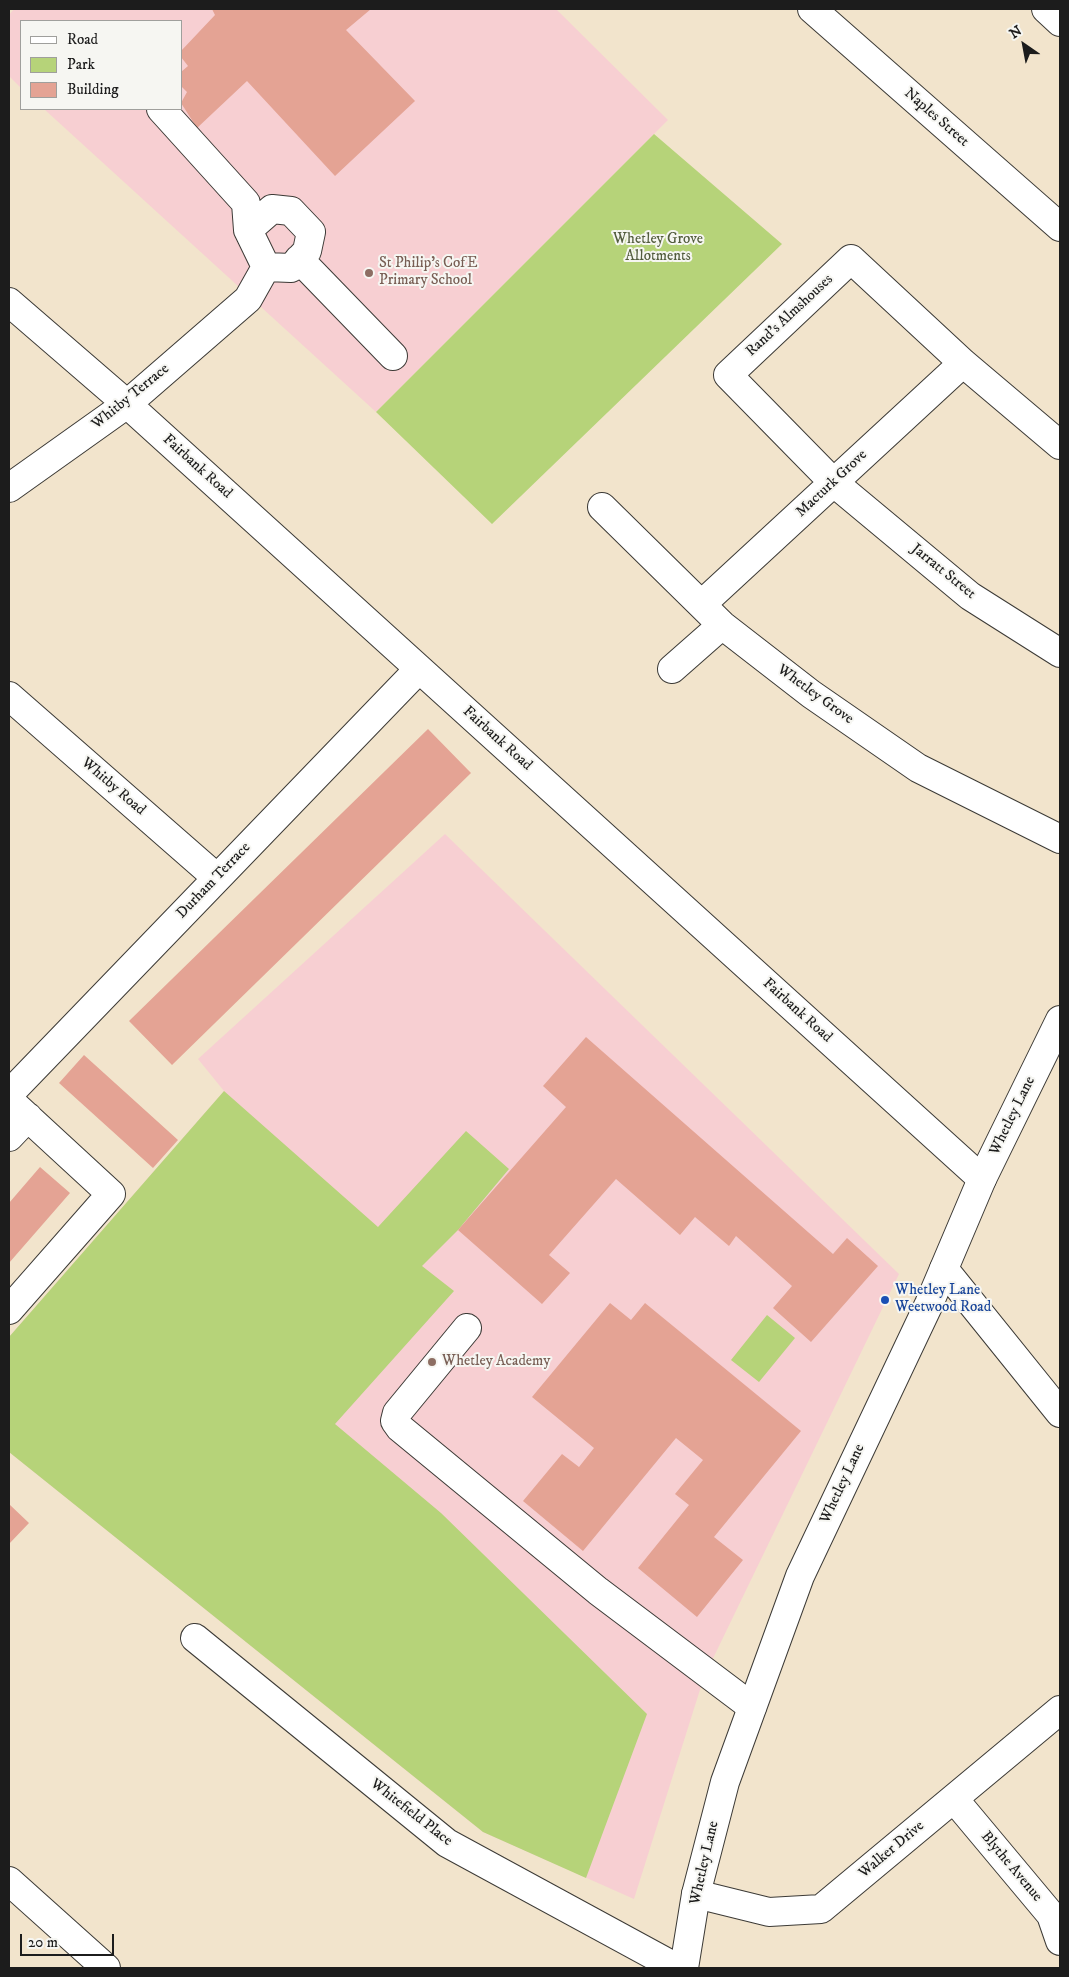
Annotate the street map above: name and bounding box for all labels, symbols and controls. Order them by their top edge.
legend [20,20,182,110]
north arrow [999,20,1049,70]
text: N [1006,22,1026,43]
text: Road [67,30,98,49]
text: Park [67,55,95,74]
text: Building [67,80,119,99]
street label: Naples Street [900,85,972,151]
park label: Whetley Grove Allotments [613,231,703,266]
place label: St Philip's CofE Primary School [379,255,478,290]
marker: St Philip's CofE Primary School [363,267,375,279]
street label: Rand's Almshouses [743,271,837,361]
street label: Whitby Terrace [89,360,173,434]
street label: Fairbank Road [158,431,236,503]
street label: Macturk Grove [793,446,871,522]
street label: Jarratt Street [907,540,979,604]
street label: Whetley Grove [773,661,857,729]
street label: Fairbank Road [458,703,536,775]
street label: Whitby Road [77,754,149,820]
street label: Durham Terrace [173,839,255,923]
street label: Fairbank Road [758,975,836,1047]
street label: Whetley Lane [986,1074,1040,1158]
place label: Whetley Lane Weetwood Road [895,1282,991,1317]
marker: Whetley Lane Weetwood Road [879,1294,891,1306]
place label: Whetley Academy [442,1353,550,1371]
marker: Whetley Academy [426,1356,438,1368]
street label: Whetley Lane [817,1442,869,1526]
street label: Whitefield Place [366,1775,456,1851]
street label: Walker Drive [856,1818,928,1882]
street label: Whetley Lane [687,1819,723,1907]
street label: Blythe Avenue [976,1828,1046,1906]
scale bar [22,1924,116,1956]
text: 20 m [28,1933,58,1952]

